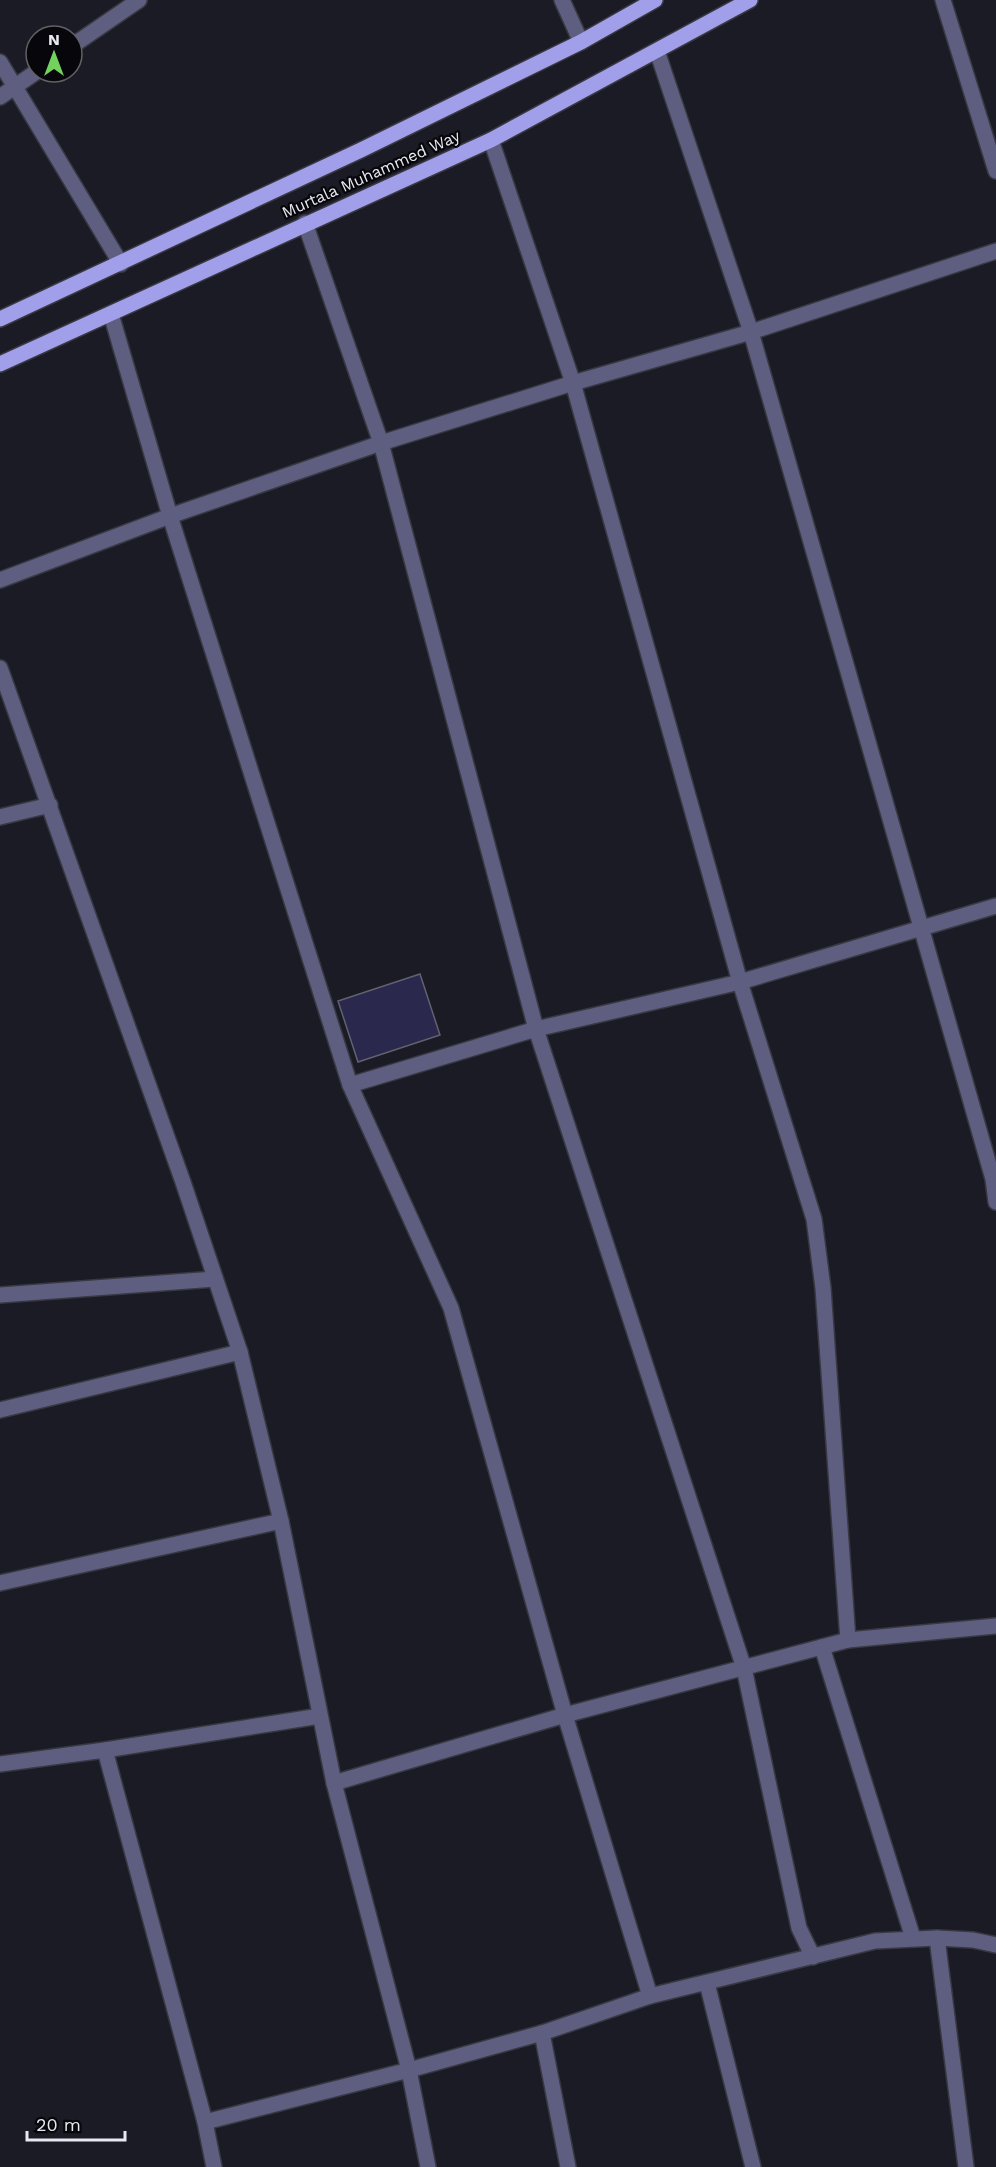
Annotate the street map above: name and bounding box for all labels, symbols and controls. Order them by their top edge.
north arrow [24,24,84,84]
text: N [48,30,60,49]
street label: Murtala Muhammed Way [279,126,464,222]
scale bar [27,2104,124,2142]
text: 20 m [36,2114,81,2135]

